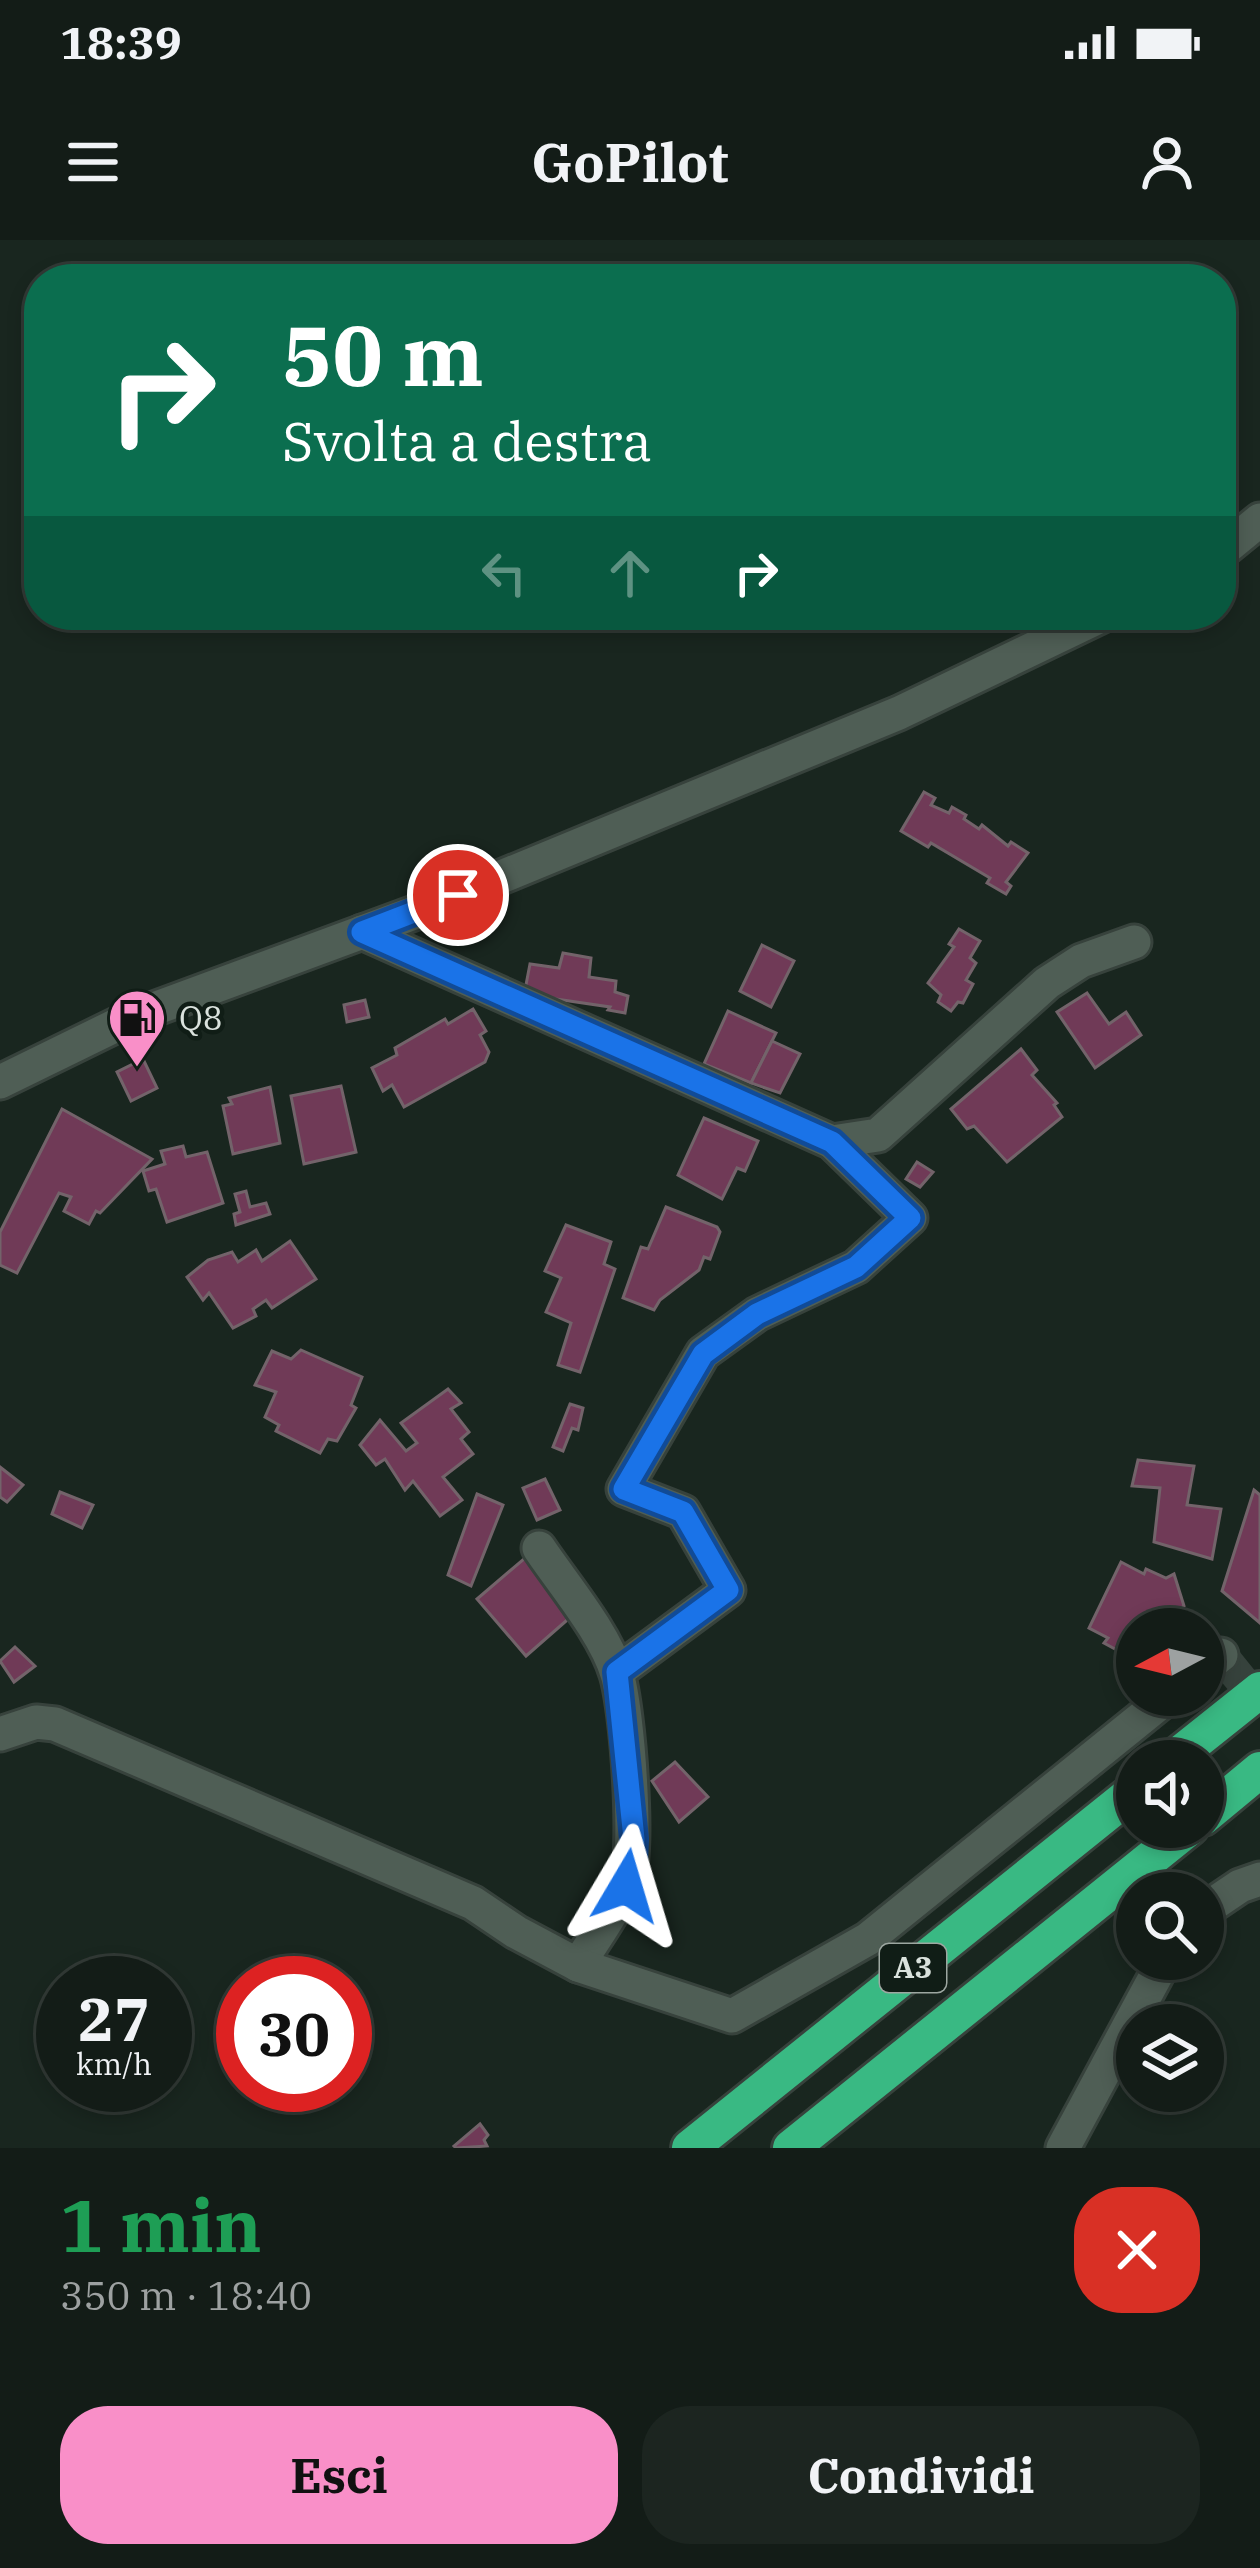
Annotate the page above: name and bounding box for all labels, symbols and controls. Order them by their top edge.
text: 18:39 [60,13,182,71]
text: GoPilot [531,127,729,197]
icon: menu [60,129,126,195]
icon: person [1134,129,1200,195]
text: 50 m [282,300,484,409]
icon: right [84,312,240,468]
text: Svolta a destra [282,406,652,476]
icon: left [471,540,537,606]
icon: ahead [597,540,663,606]
icon: right [723,540,789,606]
pin [407,844,509,946]
icon: arrive [425,862,491,928]
fuel station icon: Q8 [106,987,168,1069]
place label: Q8 [179,996,222,1039]
north arrow [1116,1608,1224,1716]
map controls [1116,1608,1224,2112]
button: sound [1116,1740,1224,1848]
position arrow [563,1823,689,1949]
button: search [1116,1872,1224,1980]
road number: A3 [880,1944,946,1992]
speed limit sign: 30 [216,1956,372,2112]
text: 27 [78,1979,150,2058]
button: layers [1116,2004,1224,2112]
text: km/h [76,2044,152,2083]
text: 1 min [60,2178,262,2272]
button: close [1074,2187,1200,2313]
text: 350 m · 18:40 [60,2270,312,2321]
button: Esci [60,2406,618,2544]
button: Condividi [642,2406,1200,2544]

